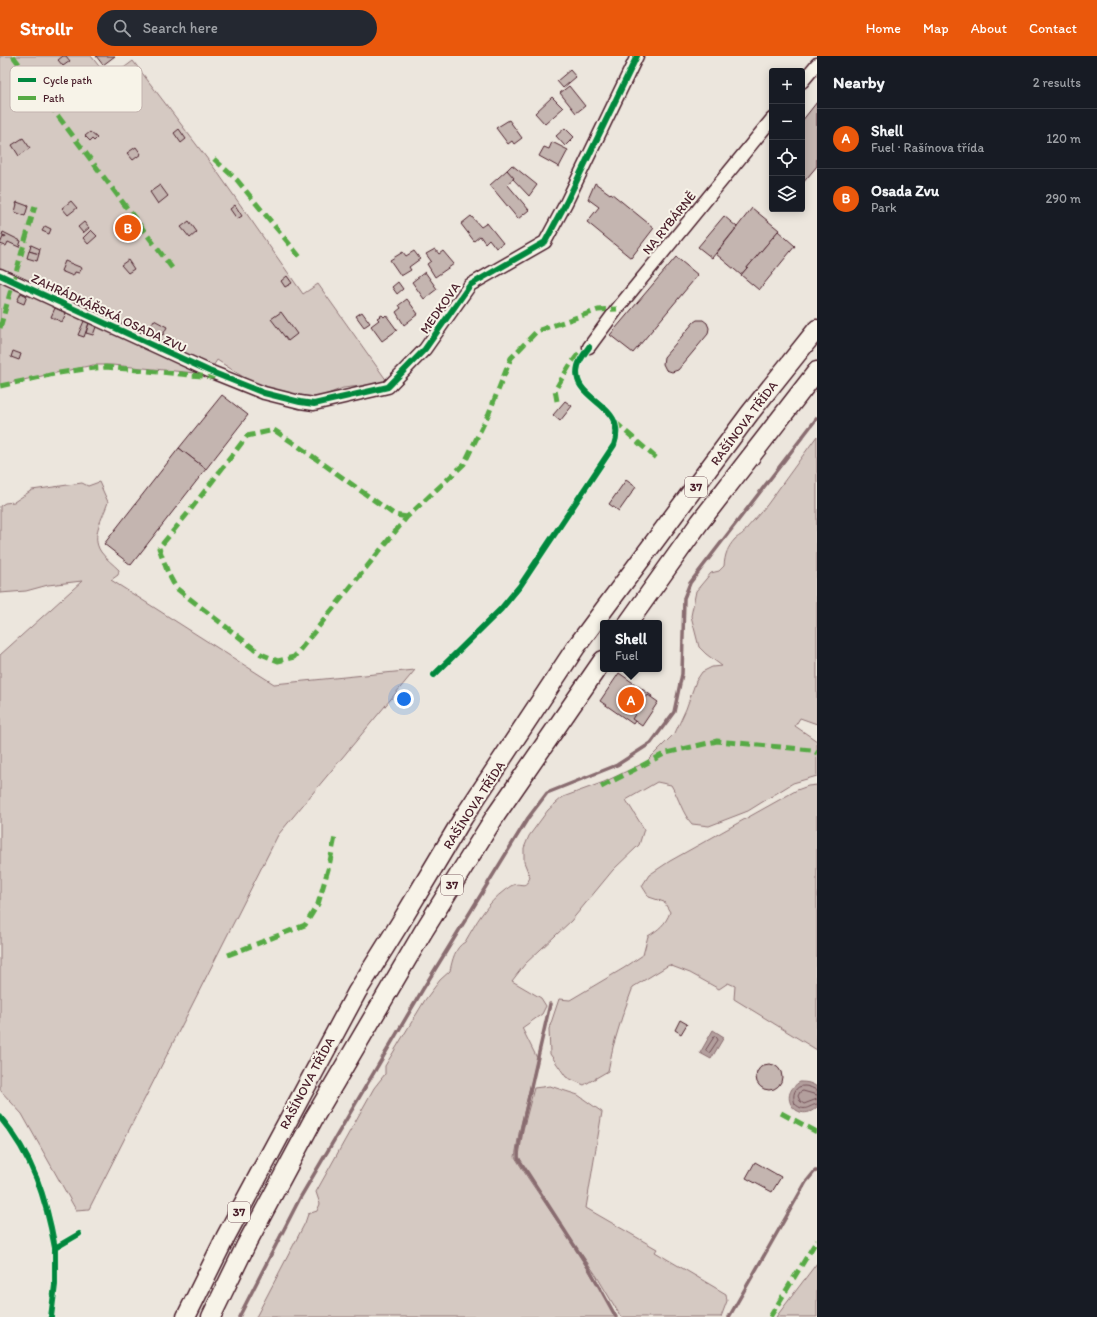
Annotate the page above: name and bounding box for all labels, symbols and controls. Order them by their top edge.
search box [97,10,377,46]
text: Strollr [20,17,73,40]
icon: search [111,17,133,39]
text: Search here [143,19,218,37]
text: Home [866,20,901,37]
text: Map [923,20,949,37]
text: About [971,20,1007,37]
text: Contact [1029,20,1077,37]
legend [10,66,142,112]
map controls [769,68,805,212]
button: + [769,68,805,104]
text: Nearby [833,72,885,92]
text: Cycle path [43,74,92,87]
text: 2 results [1033,75,1081,90]
text: Path [43,92,65,105]
button: − [769,104,805,140]
text: Shell [871,122,903,140]
text: A [842,131,850,146]
text: 120 m [1046,131,1081,146]
button: locate [769,140,805,176]
text: Fuel · Rašínova třída [871,140,984,155]
button: layers [769,176,805,212]
text: Osada Zvu [871,182,939,200]
street label: NA RYBÁRNĚ [639,189,699,257]
text: B [842,191,850,206]
text: 290 m [1045,191,1081,206]
text: Park [871,200,897,215]
pin: B [115,213,141,243]
street label: ZAHRÁDKÁŘSKÁ OSADA ZVU [29,270,189,356]
street label: MEDKOVA [417,279,464,337]
street label: RAŠÍNOVA TŘÍDA [707,377,781,468]
road number: 37 [685,477,707,497]
popup [600,620,662,672]
text: Shell [615,630,647,648]
text: Fuel [615,648,639,663]
pin: A [618,685,644,715]
your location [394,689,414,709]
street label: RAŠÍNOVA TŘÍDA [440,758,508,852]
road number: 37 [441,875,463,895]
street label: RAŠÍNOVA TŘÍDA [276,1034,338,1132]
road number: 37 [228,1202,250,1222]

